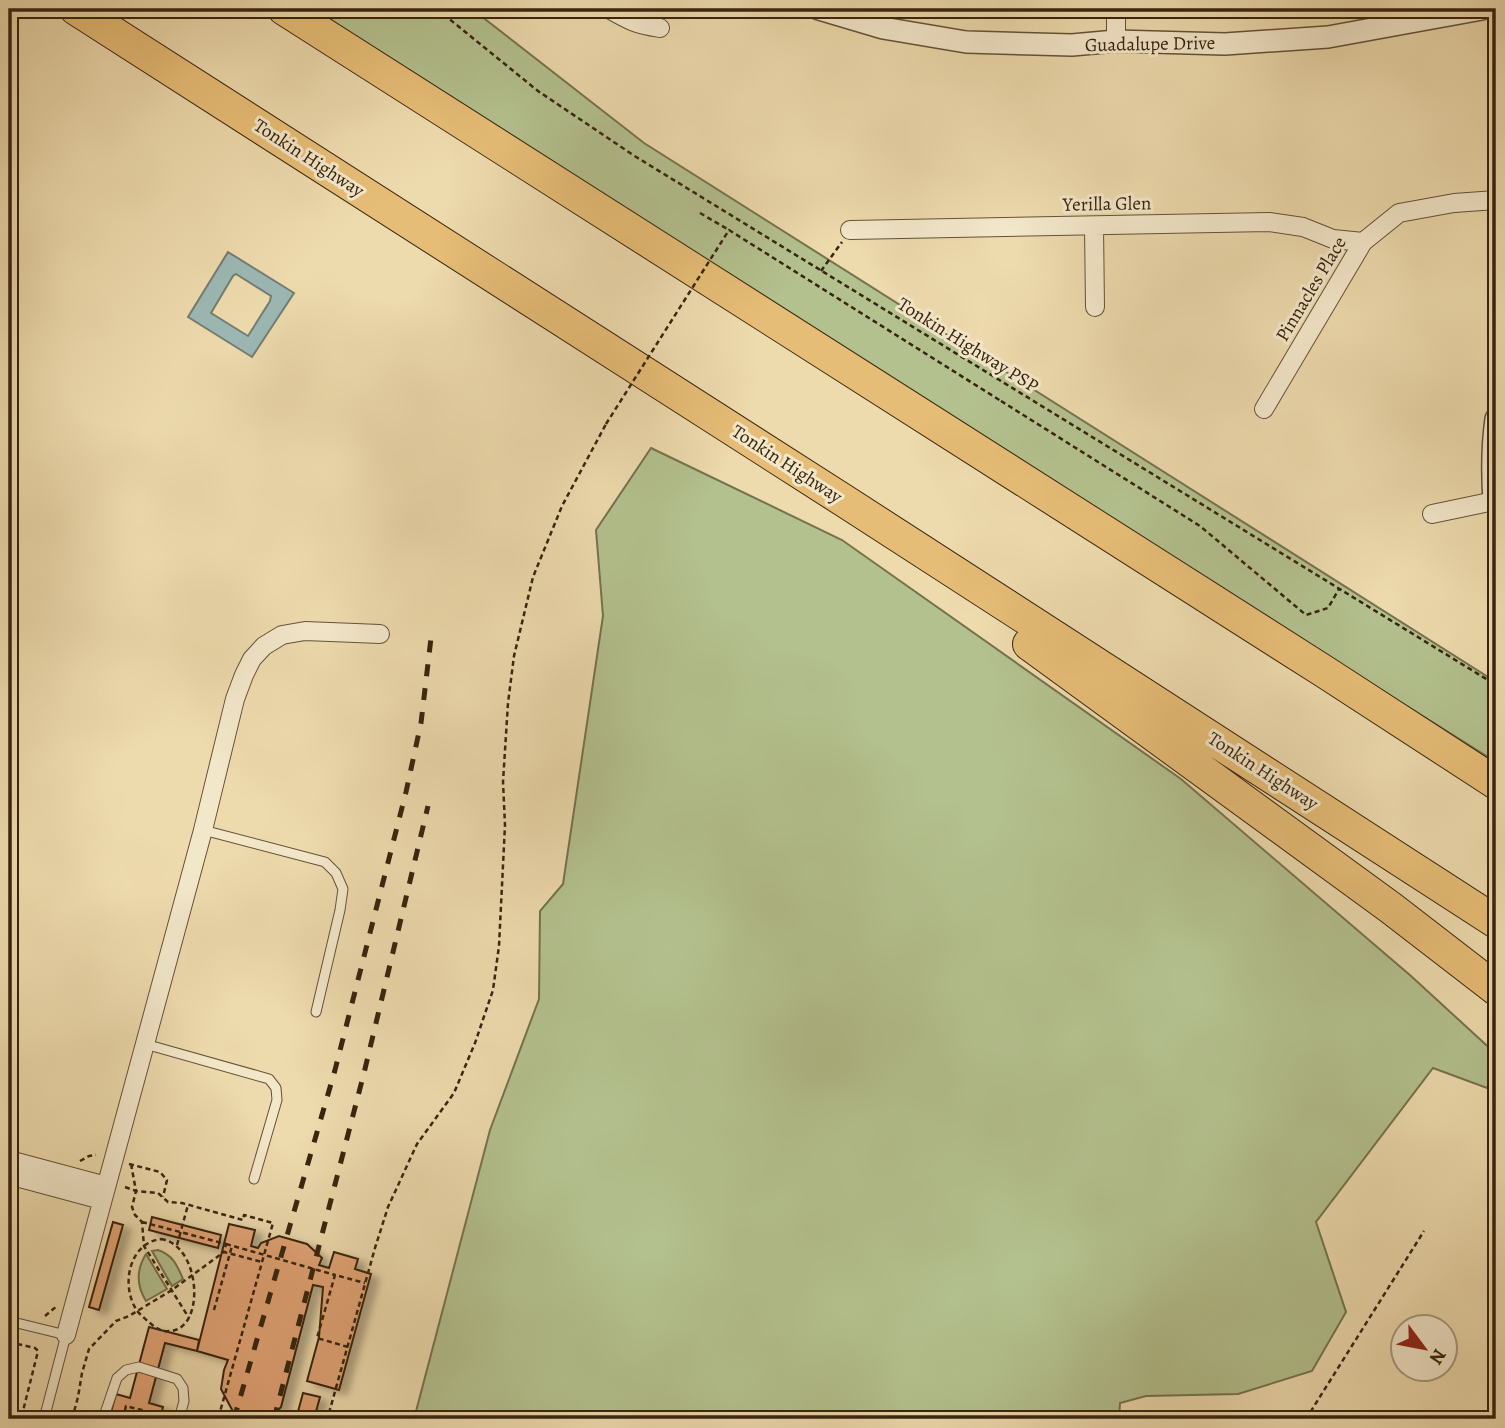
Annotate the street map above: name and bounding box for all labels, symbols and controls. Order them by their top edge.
street label: Guadalupe Drive [1085,30,1215,58]
street label: Tonkin Highway [249,113,370,204]
street label: Yerilla Glen [1062,190,1151,218]
street label: Pinnacles Place [1269,232,1353,346]
street label: Tonkin Highway PSP [893,291,1044,399]
street label: Tonkin Highway [727,419,848,510]
street label: Tonkin Highway [1203,726,1324,817]
north arrow [1390,1312,1460,1382]
text: N [1423,1344,1452,1369]

